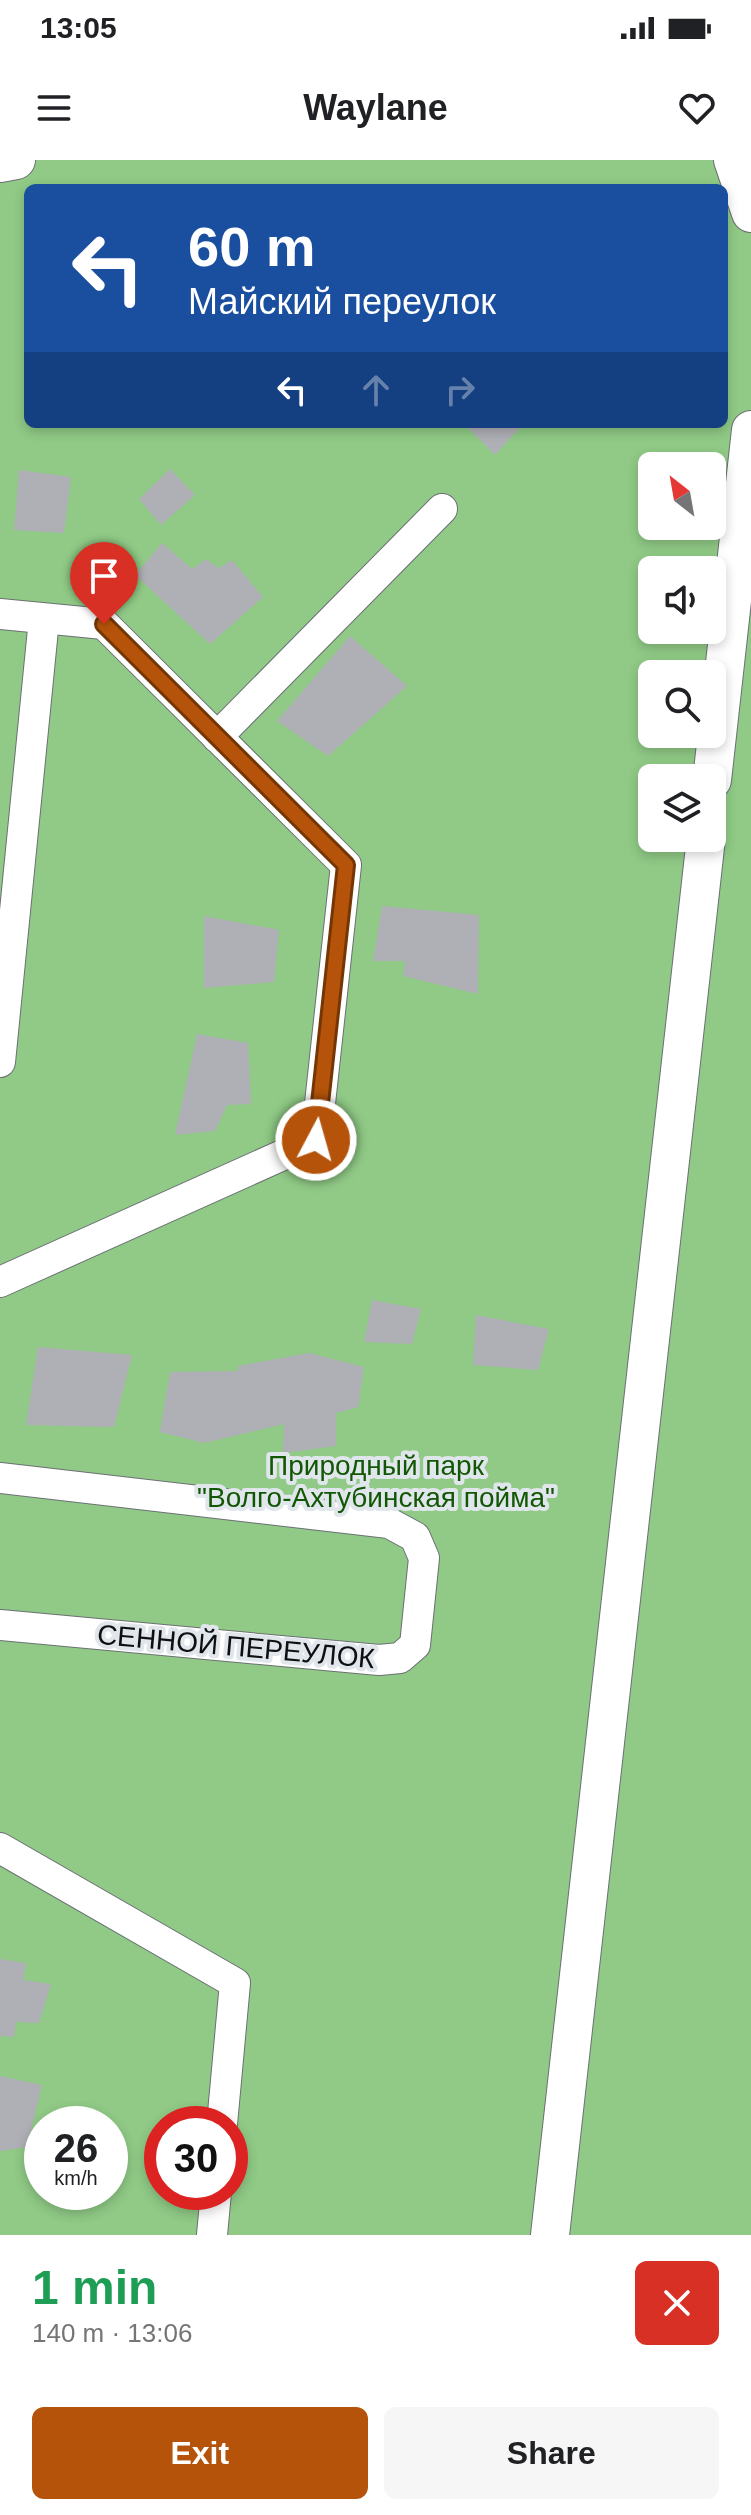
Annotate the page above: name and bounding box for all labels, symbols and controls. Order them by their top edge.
text: 13:05 [40,11,117,44]
icon: menu [32,86,76,130]
icon: heart [675,86,719,130]
text: Waylane [303,87,448,128]
text: 60 m [188,215,316,278]
icon: left [56,216,160,320]
text: Майский переулок [188,281,496,322]
icon: left [270,368,314,412]
icon: ahead [354,368,398,412]
icon: right [438,368,482,412]
north arrow [638,452,726,540]
map controls [638,452,726,852]
pin [70,542,138,624]
icon: arrive [82,554,126,598]
button: sound [638,556,726,644]
button: search [638,660,726,748]
button: layers [638,764,726,852]
position arrow [274,1098,358,1182]
park label: Природный парк "Волго-Ахтубинская пойма" [197,1450,555,1513]
street label: СЕННОЙ ПЕРЕУЛОК [96,1619,377,1674]
speed limit sign: 30 [144,2106,248,2210]
text: 26 [54,2126,98,2170]
text: km/h [54,2167,98,2189]
text: 1 min [32,2261,157,2314]
button: close [635,2261,719,2345]
text: 140 m · 13:06 [32,2318,192,2348]
button: Exit [32,2407,368,2499]
button: Share [384,2407,719,2499]

